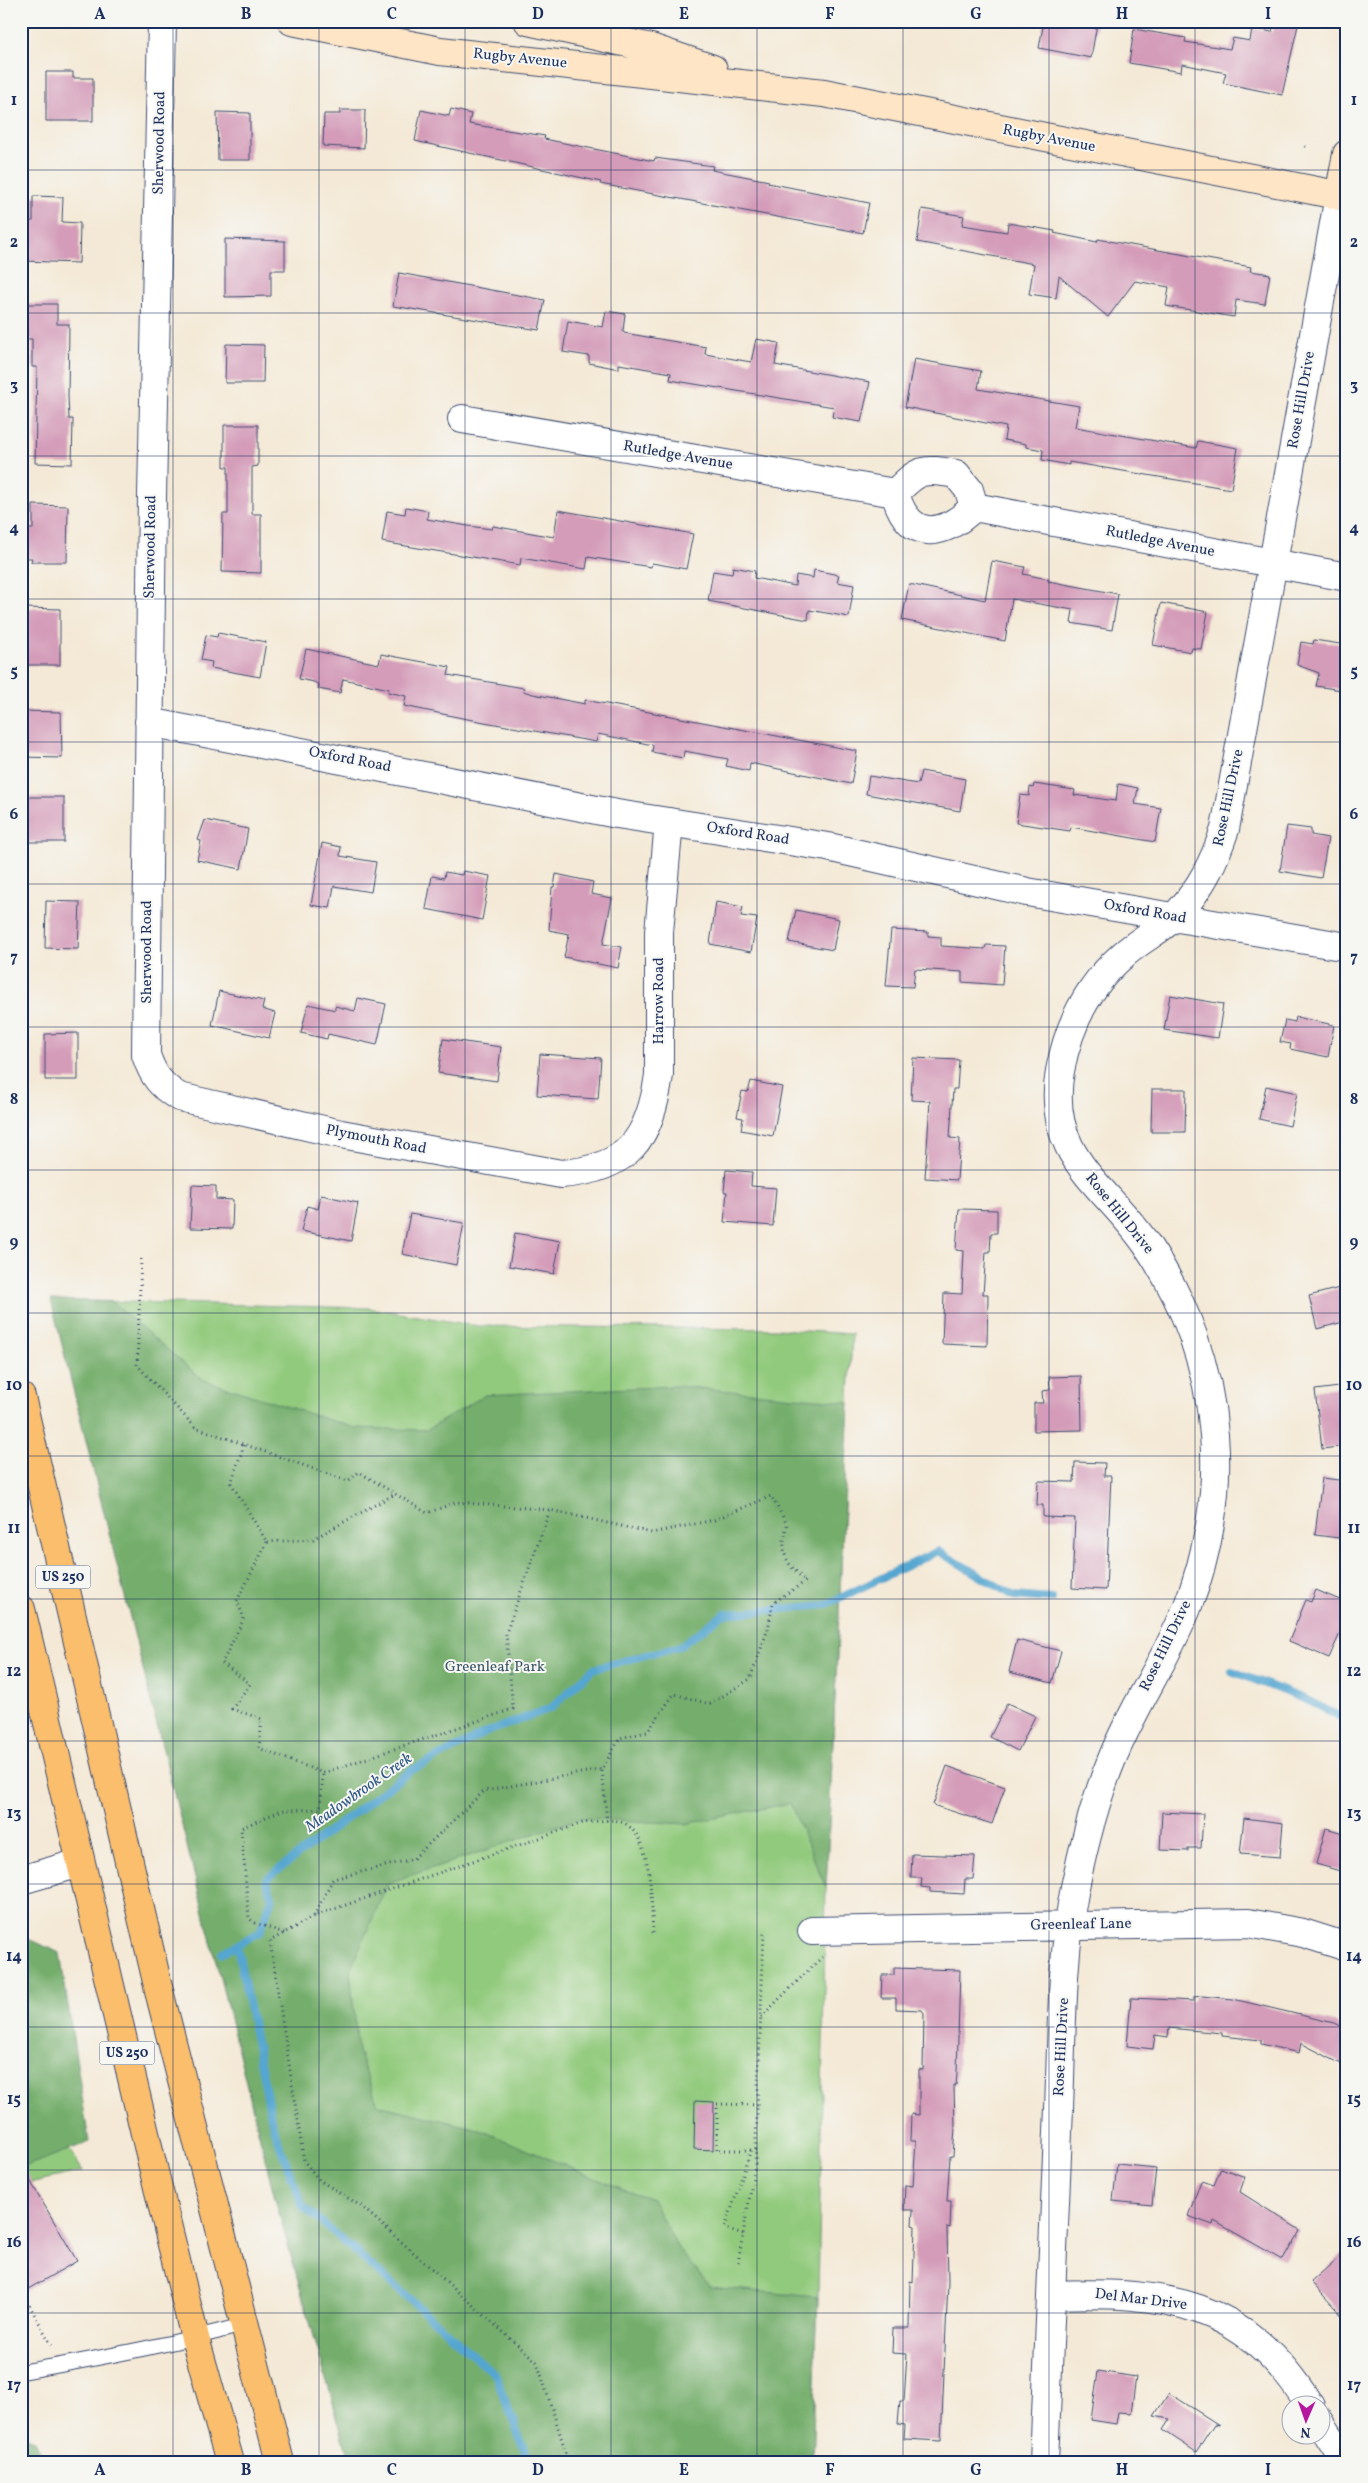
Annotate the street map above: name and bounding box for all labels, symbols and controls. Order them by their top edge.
text: A [94,4,106,26]
text: B [241,4,252,26]
text: C [387,4,397,26]
text: D [532,4,544,26]
text: E [679,4,689,26]
text: F [825,4,835,26]
text: G [970,4,982,26]
text: H [1116,4,1128,26]
text: I [1265,4,1271,26]
street label: Rugby Avenue [472,44,568,74]
text: 1 [11,90,17,112]
text: 1 [1351,90,1357,112]
street label: Sherwood Road [149,91,171,195]
street label: Rugby Avenue [1001,120,1097,158]
text: 2 [10,232,18,254]
text: 2 [1350,232,1358,254]
street label: Rose Hill Drive [1283,349,1321,451]
text: 3 [10,375,18,397]
text: 3 [1350,375,1358,397]
street label: Rutledge Avenue [622,436,734,476]
street label: Sherwood Road [140,495,162,599]
text: 4 [9,518,19,540]
text: 4 [1349,518,1359,540]
street label: Rutledge Avenue [1104,521,1216,563]
text: 5 [10,661,18,683]
text: 5 [1350,661,1358,683]
street label: Oxford Road [307,742,393,778]
street label: Rose Hill Drive [1208,747,1250,849]
text: 6 [10,804,19,826]
text: 6 [1350,804,1359,826]
street label: Oxford Road [705,817,791,851]
street label: Oxford Road [1102,894,1188,930]
street label: Sherwood Road [137,900,158,1004]
text: 7 [10,947,18,969]
text: 7 [1350,947,1358,969]
street label: Harrow Road [649,957,670,1045]
text: 8 [10,1089,18,1111]
text: 8 [1350,1089,1358,1111]
street label: Plymouth Road [324,1120,428,1160]
street label: Rose Hill Drive [1080,1169,1158,1259]
text: 9 [10,1232,19,1254]
text: 9 [1350,1232,1359,1254]
text: 10 [6,1375,22,1397]
text: 10 [1346,1375,1362,1397]
text: 11 [8,1518,20,1540]
text: 11 [1348,1518,1360,1540]
road number: US 250 [36,1565,90,1588]
street label: Rose Hill Drive [1135,1597,1197,1695]
park label: Greenleaf Park [445,1657,545,1678]
text: 12 [7,1661,21,1683]
text: 12 [1347,1661,1361,1683]
water label: Meadowbrook Creek [300,1748,417,1839]
text: 13 [7,1803,21,1825]
text: 13 [1347,1803,1361,1825]
street label: Greenleaf Lane [1030,1914,1132,1936]
text: 14 [6,1946,22,1968]
text: 14 [1346,1946,1362,1968]
street label: Rose Hill Drive [1049,1997,1075,2097]
road number: US 250 [100,2042,154,2064]
text: 15 [7,2089,21,2111]
text: 15 [1347,2089,1361,2111]
text: 16 [6,2232,22,2254]
text: 16 [1346,2232,1362,2254]
street label: Del Mar Drive [1094,2284,1188,2316]
text: 17 [7,2375,21,2397]
text: 17 [1347,2375,1361,2397]
north arrow [1280,2396,1330,2446]
text: N [1300,2422,1311,2441]
text: A [94,2460,106,2482]
text: B [241,2460,252,2482]
text: C [387,2460,397,2482]
text: D [532,2460,544,2482]
text: E [679,2460,689,2482]
text: F [825,2460,835,2482]
text: G [970,2460,982,2482]
text: H [1116,2460,1128,2482]
text: I [1265,2460,1271,2482]

